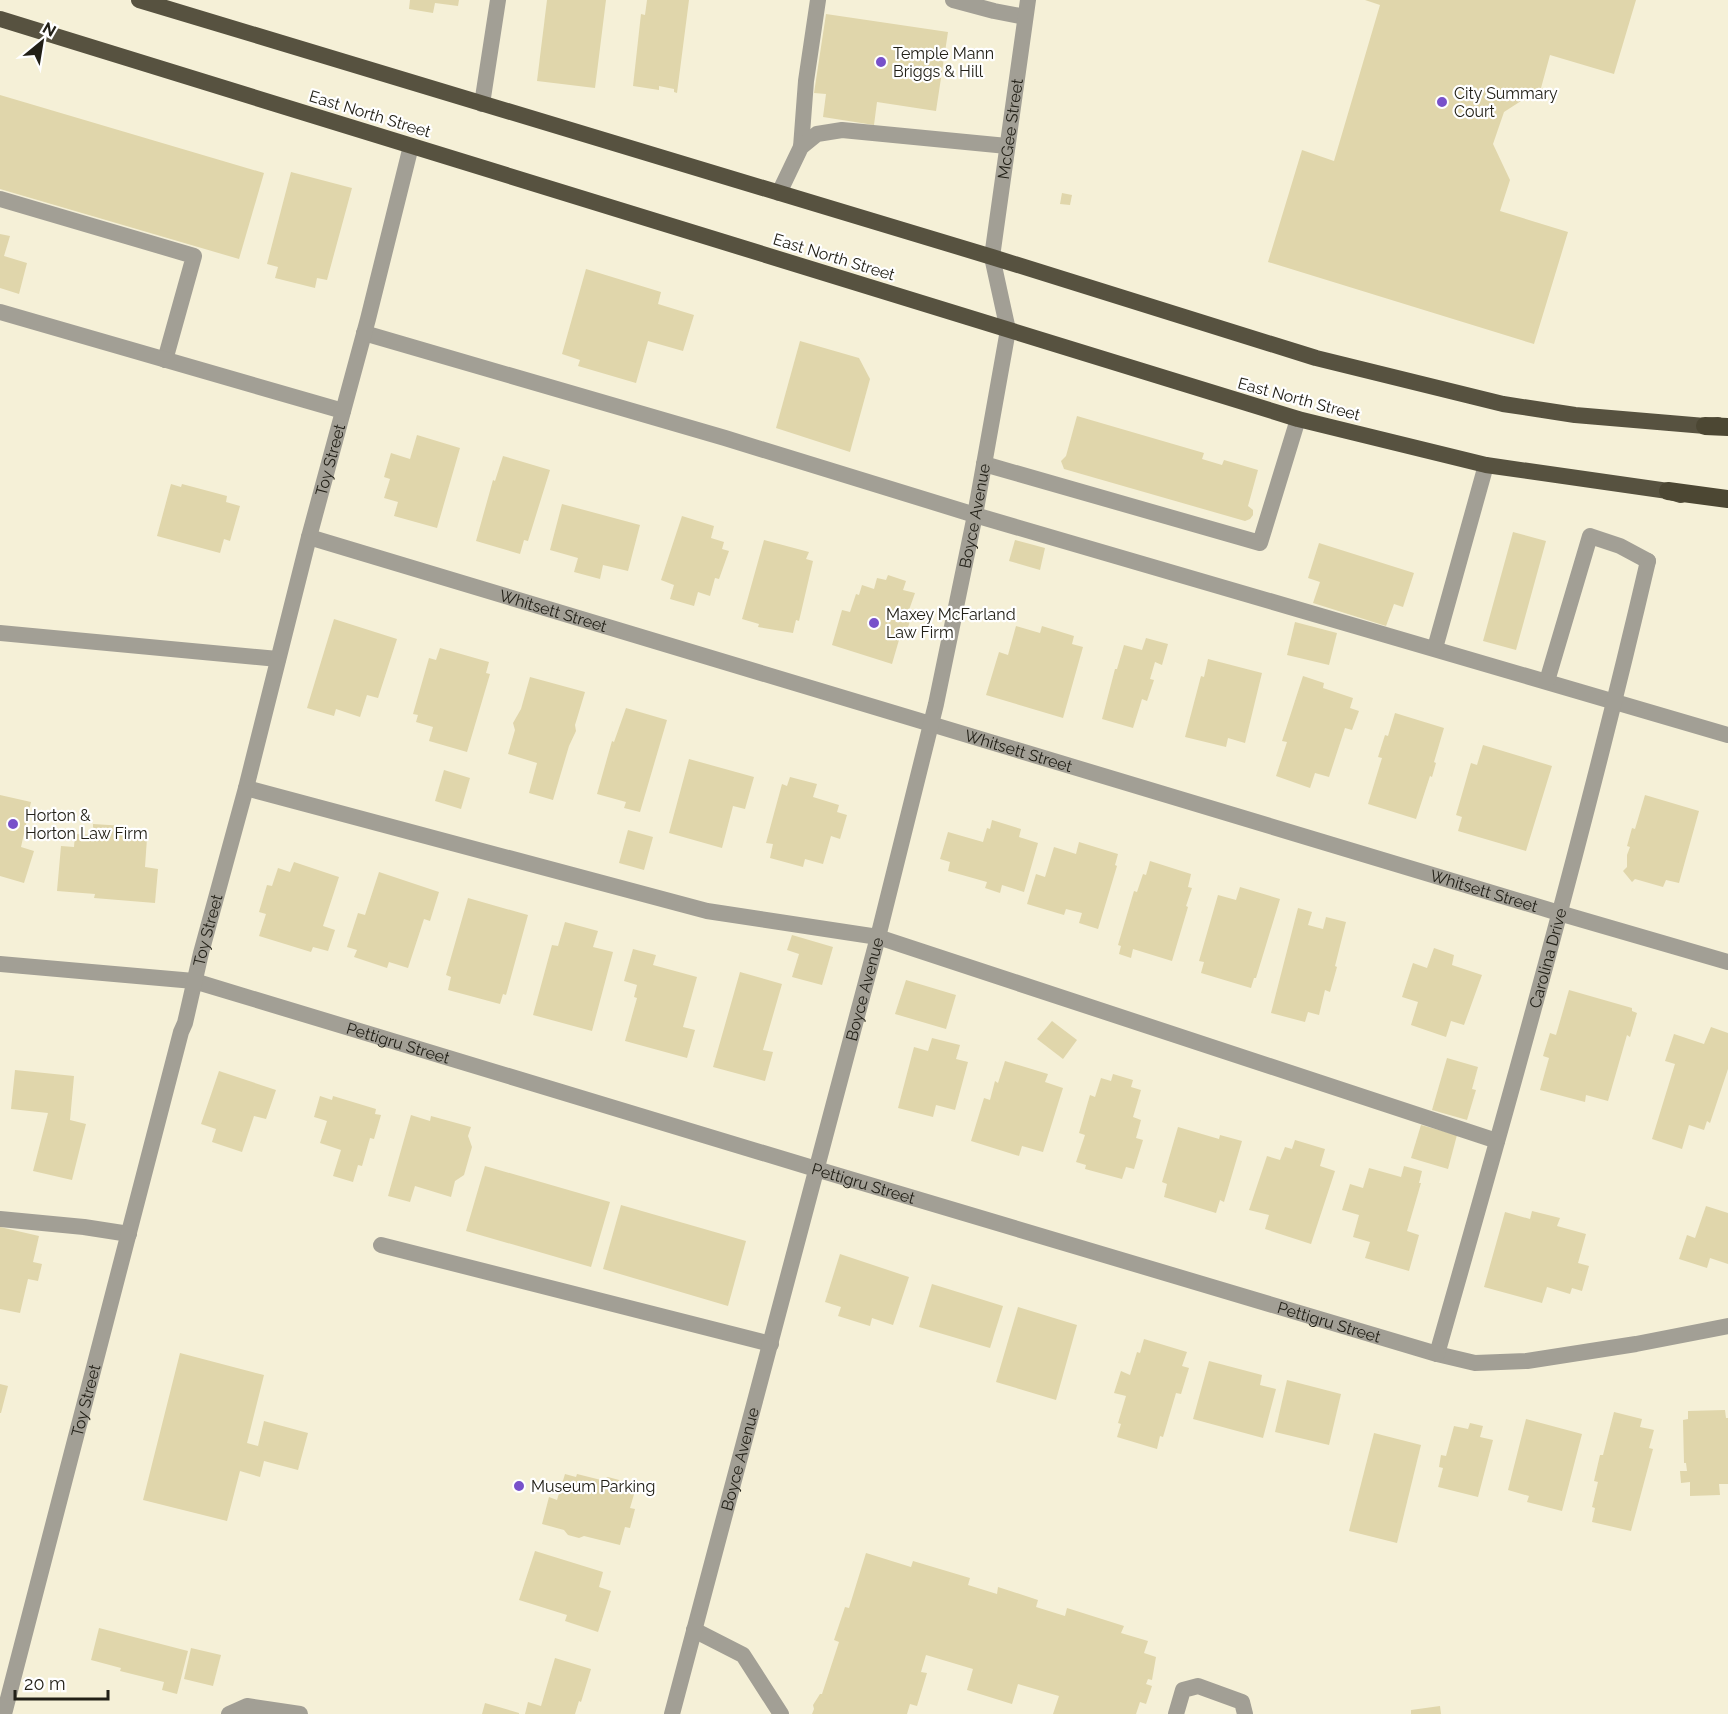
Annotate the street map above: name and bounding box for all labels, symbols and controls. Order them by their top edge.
north arrow [12,12,72,72]
text: N [39,18,59,41]
place label: Temple Mann Briggs & Hill [893,44,994,81]
marker: Temple Mann Briggs & Hill [874,55,888,69]
street label: McGee Street [994,77,1026,180]
place label: City Summary Court [1454,84,1558,121]
street label: East North Street [307,86,434,142]
marker: City Summary Court [1435,95,1449,109]
street label: East North Street [771,229,898,285]
street label: East North Street [1236,374,1363,425]
street label: Toy Street [311,421,349,498]
street label: Boyce Avenue [955,462,994,570]
street label: Whitsett Street [497,585,610,636]
place label: Maxey McFarland Law Firm [886,605,1016,642]
marker: Maxey McFarland Law Firm [867,616,881,630]
street label: Whitsett Street [963,725,1075,776]
place label: Horton & Horton Law Firm [25,806,148,843]
marker: Horton & Horton Law Firm [6,817,20,831]
street label: Whitsett Street [1428,865,1541,916]
street label: Toy Street [189,891,226,968]
street label: Carolina Drive [1525,906,1570,1010]
street label: Boyce Avenue [841,935,887,1043]
street label: Pettigru Street [344,1018,453,1067]
street label: Pettigru Street [809,1159,918,1208]
street label: Pettigru Street [1275,1298,1384,1346]
street label: Toy Street [67,1362,104,1439]
street label: Boyce Avenue [717,1405,762,1513]
place label: Museum Parking [531,1477,655,1496]
marker: Museum Parking [512,1479,526,1493]
scale bar [15,1663,108,1701]
text: 20 m [24,1673,66,1694]

